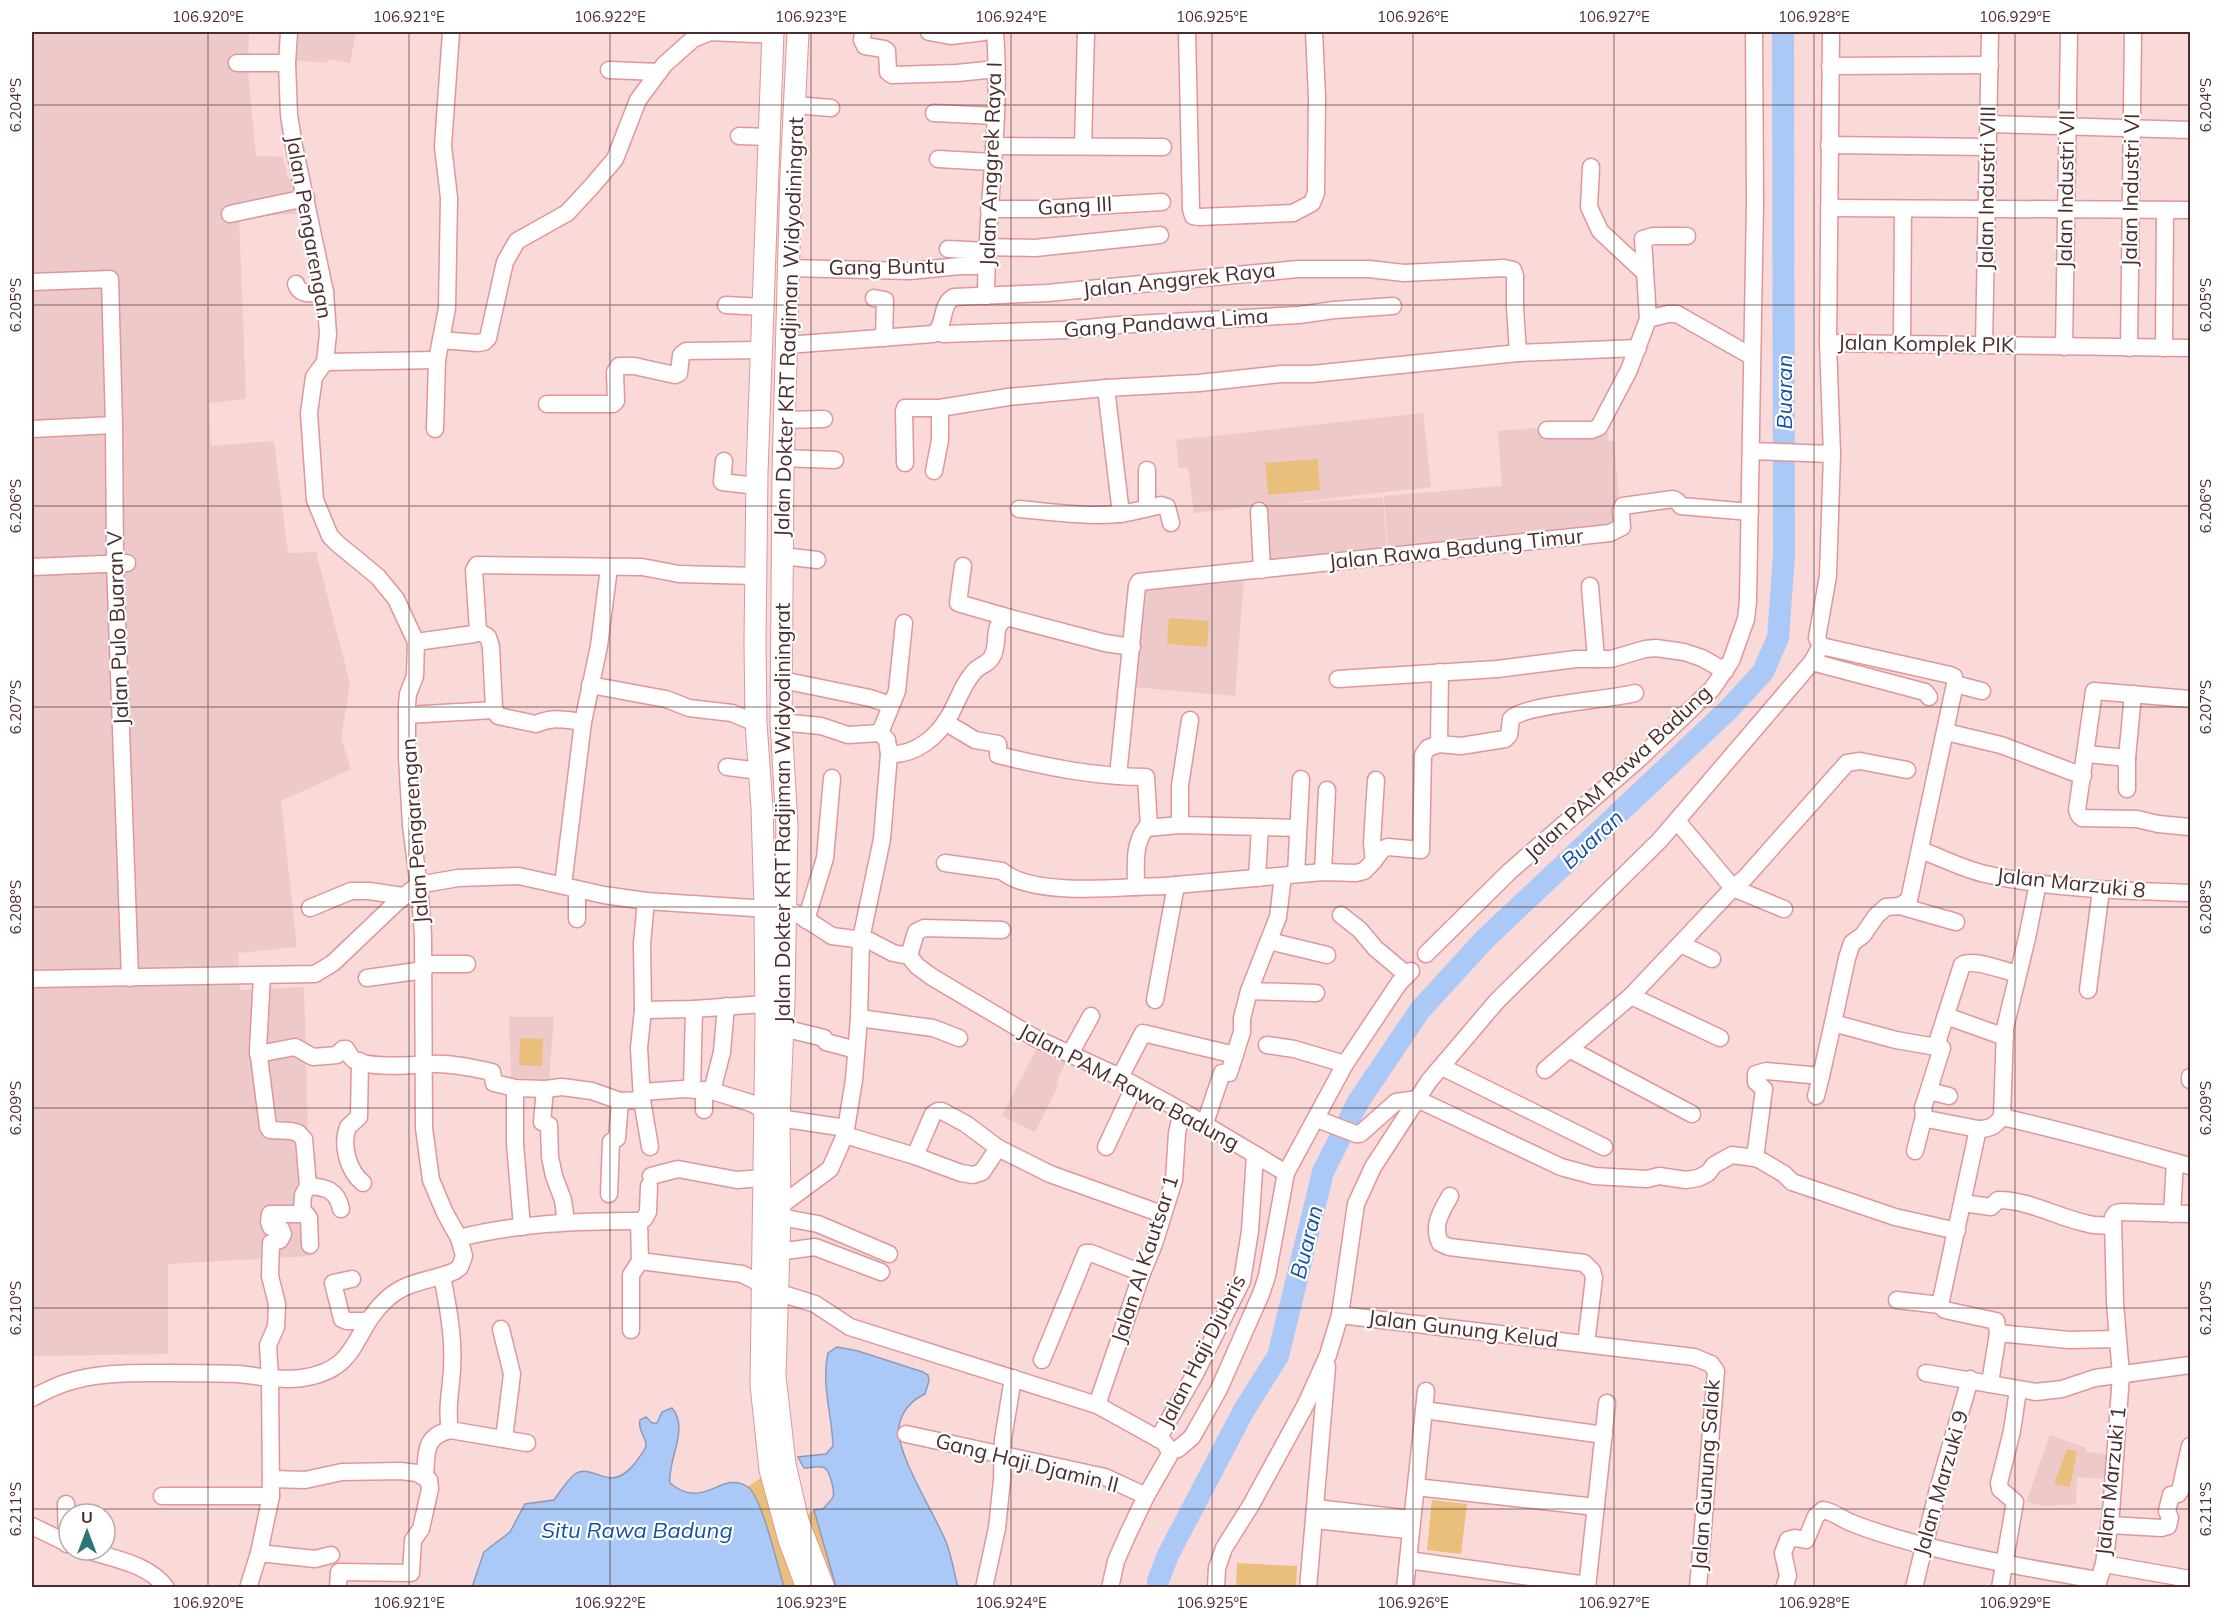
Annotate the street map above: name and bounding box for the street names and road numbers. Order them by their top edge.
street label: Jalan Anggrek Raya I [973,61,1007,267]
street label: Jalan Industri VIII [1972,106,2000,270]
street label: Jalan Industri VII [2051,109,2079,269]
street label: Jalan Industri VI [2116,113,2144,267]
street label: Jalan Dokter KRT Radjiman Widyodiningrat [768,116,808,537]
street label: Jalan Pengarengan [281,133,339,321]
street label: Gang III [1037,190,1113,220]
street label: Gang Buntu [828,252,945,280]
street label: Jalan Anggrek Raya [1081,256,1277,302]
street label: Gang Pandawa Lima [1063,302,1269,342]
street label: Jalan Komplek PIK [1838,328,2015,358]
street label: Jalan Rawa Badung Timur [1327,522,1585,574]
street label: Jalan Pulo Buaran V [101,530,133,726]
street label: Jalan Dokter KRT Radjiman Widyodiningrat [769,603,795,1023]
street label: Jalan PAM Rawa Badung [1519,679,1716,866]
street label: Jalan Pengarengan [395,737,433,925]
street label: Jalan Marzuki 8 [1995,861,2147,903]
street label: Jalan PAM Rawa Badung [1015,1017,1244,1155]
street label: Jalan Al Kautsar 1 [1105,1171,1183,1346]
street label: Jalan Haji Djubris [1152,1270,1251,1431]
street label: Jalan Gunung Kelud [1367,1303,1560,1353]
street label: Jalan Gunung Salak [1685,1378,1725,1571]
street label: Jalan Marzuki 1 [2089,1405,2131,1557]
street label: Jalan Marzuki 9 [1907,1407,1973,1558]
street label: Gang Haji Djamin II [933,1427,1122,1497]

